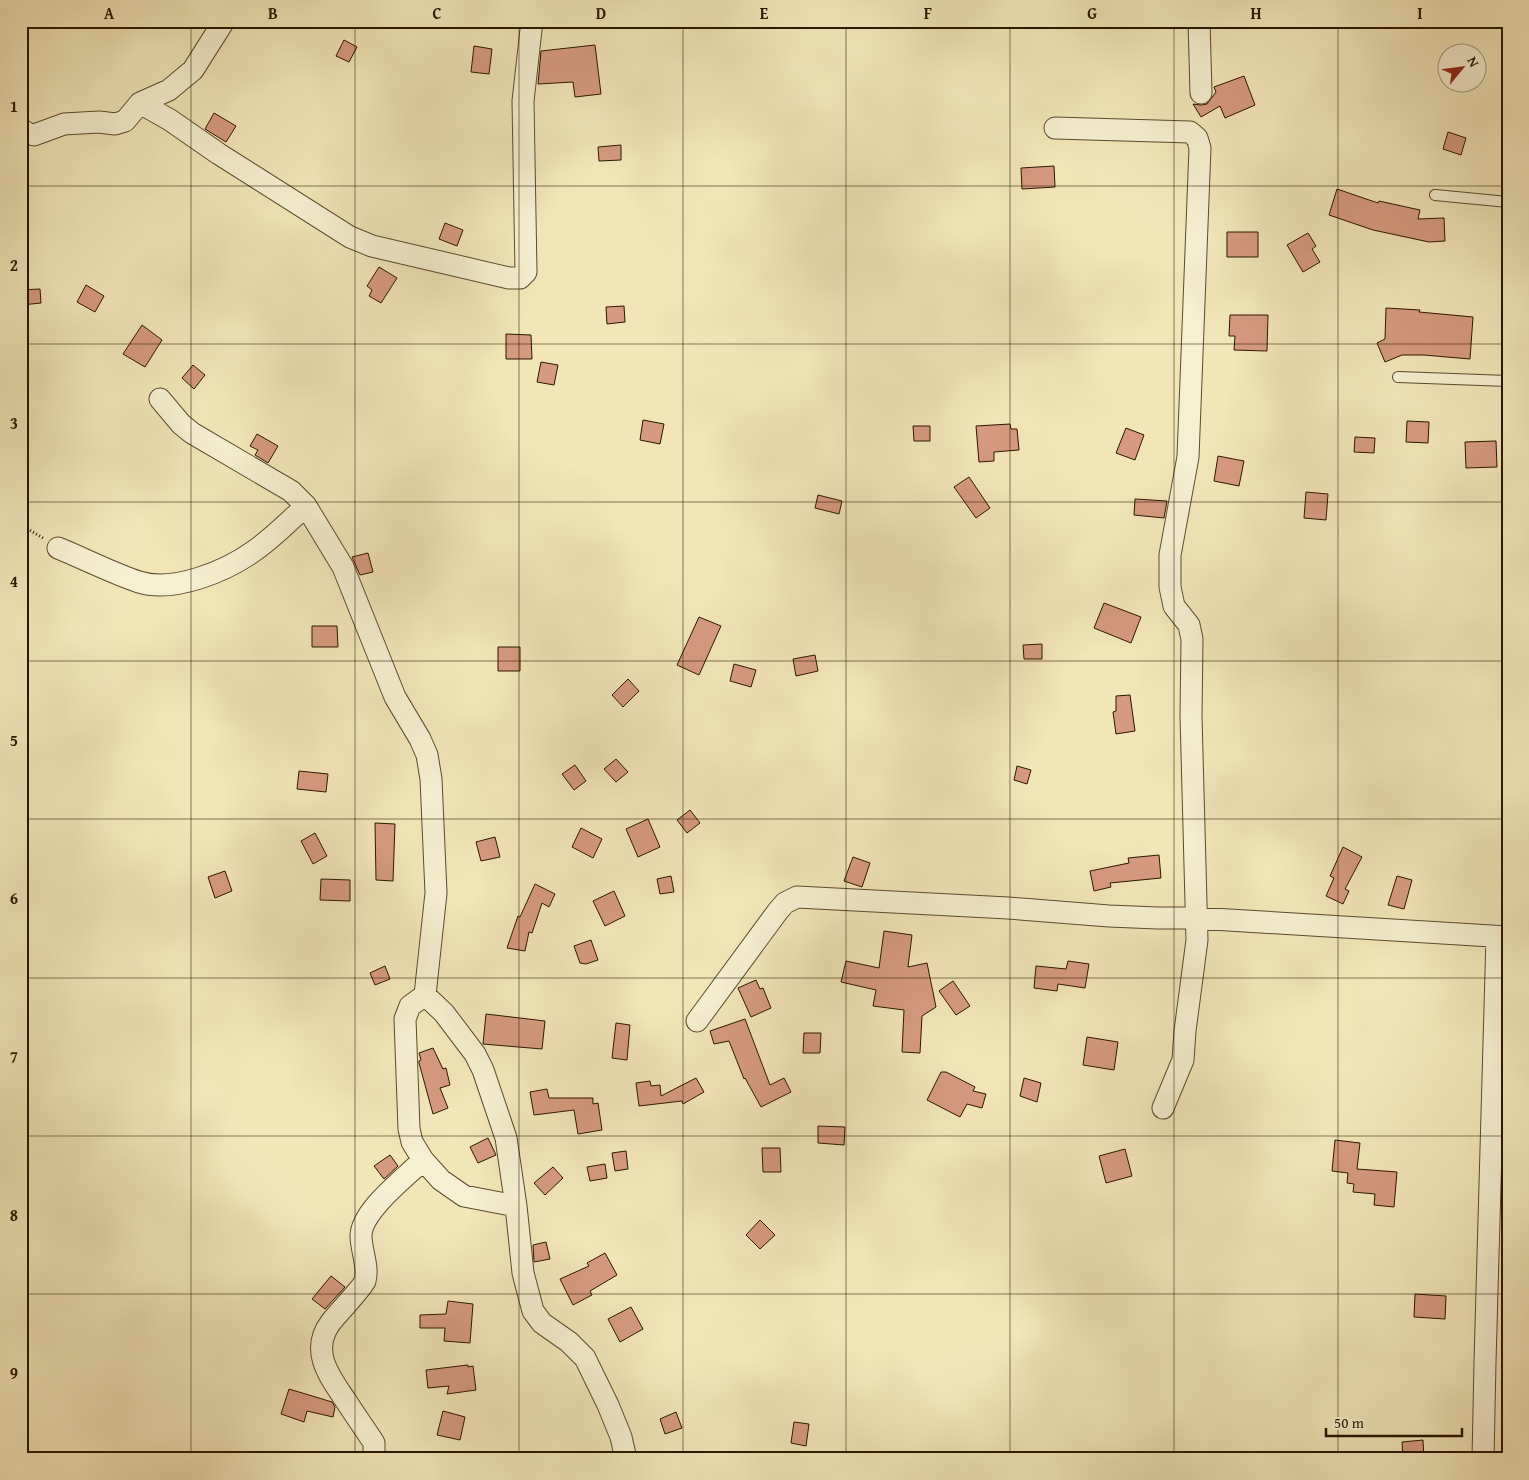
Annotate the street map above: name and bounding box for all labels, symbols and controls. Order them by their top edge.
text: A [104,1,115,25]
text: B [268,1,278,25]
text: C [432,1,442,25]
text: D [596,1,606,25]
text: E [760,1,769,25]
text: F [924,1,932,25]
text: G [1087,1,1097,25]
text: H [1250,1,1262,25]
text: I [1417,1,1423,25]
north arrow [1436,42,1486,92]
text: N [1462,53,1485,71]
text: 1 [10,94,18,118]
text: 2 [10,253,18,277]
text: 3 [10,411,18,435]
text: 4 [10,569,18,593]
text: 5 [10,728,18,752]
text: 6 [10,886,18,910]
text: 7 [10,1044,18,1068]
text: 8 [10,1203,18,1227]
text: 9 [10,1361,18,1385]
scale bar [1326,1405,1463,1437]
text: 50 m [1334,1412,1365,1433]

